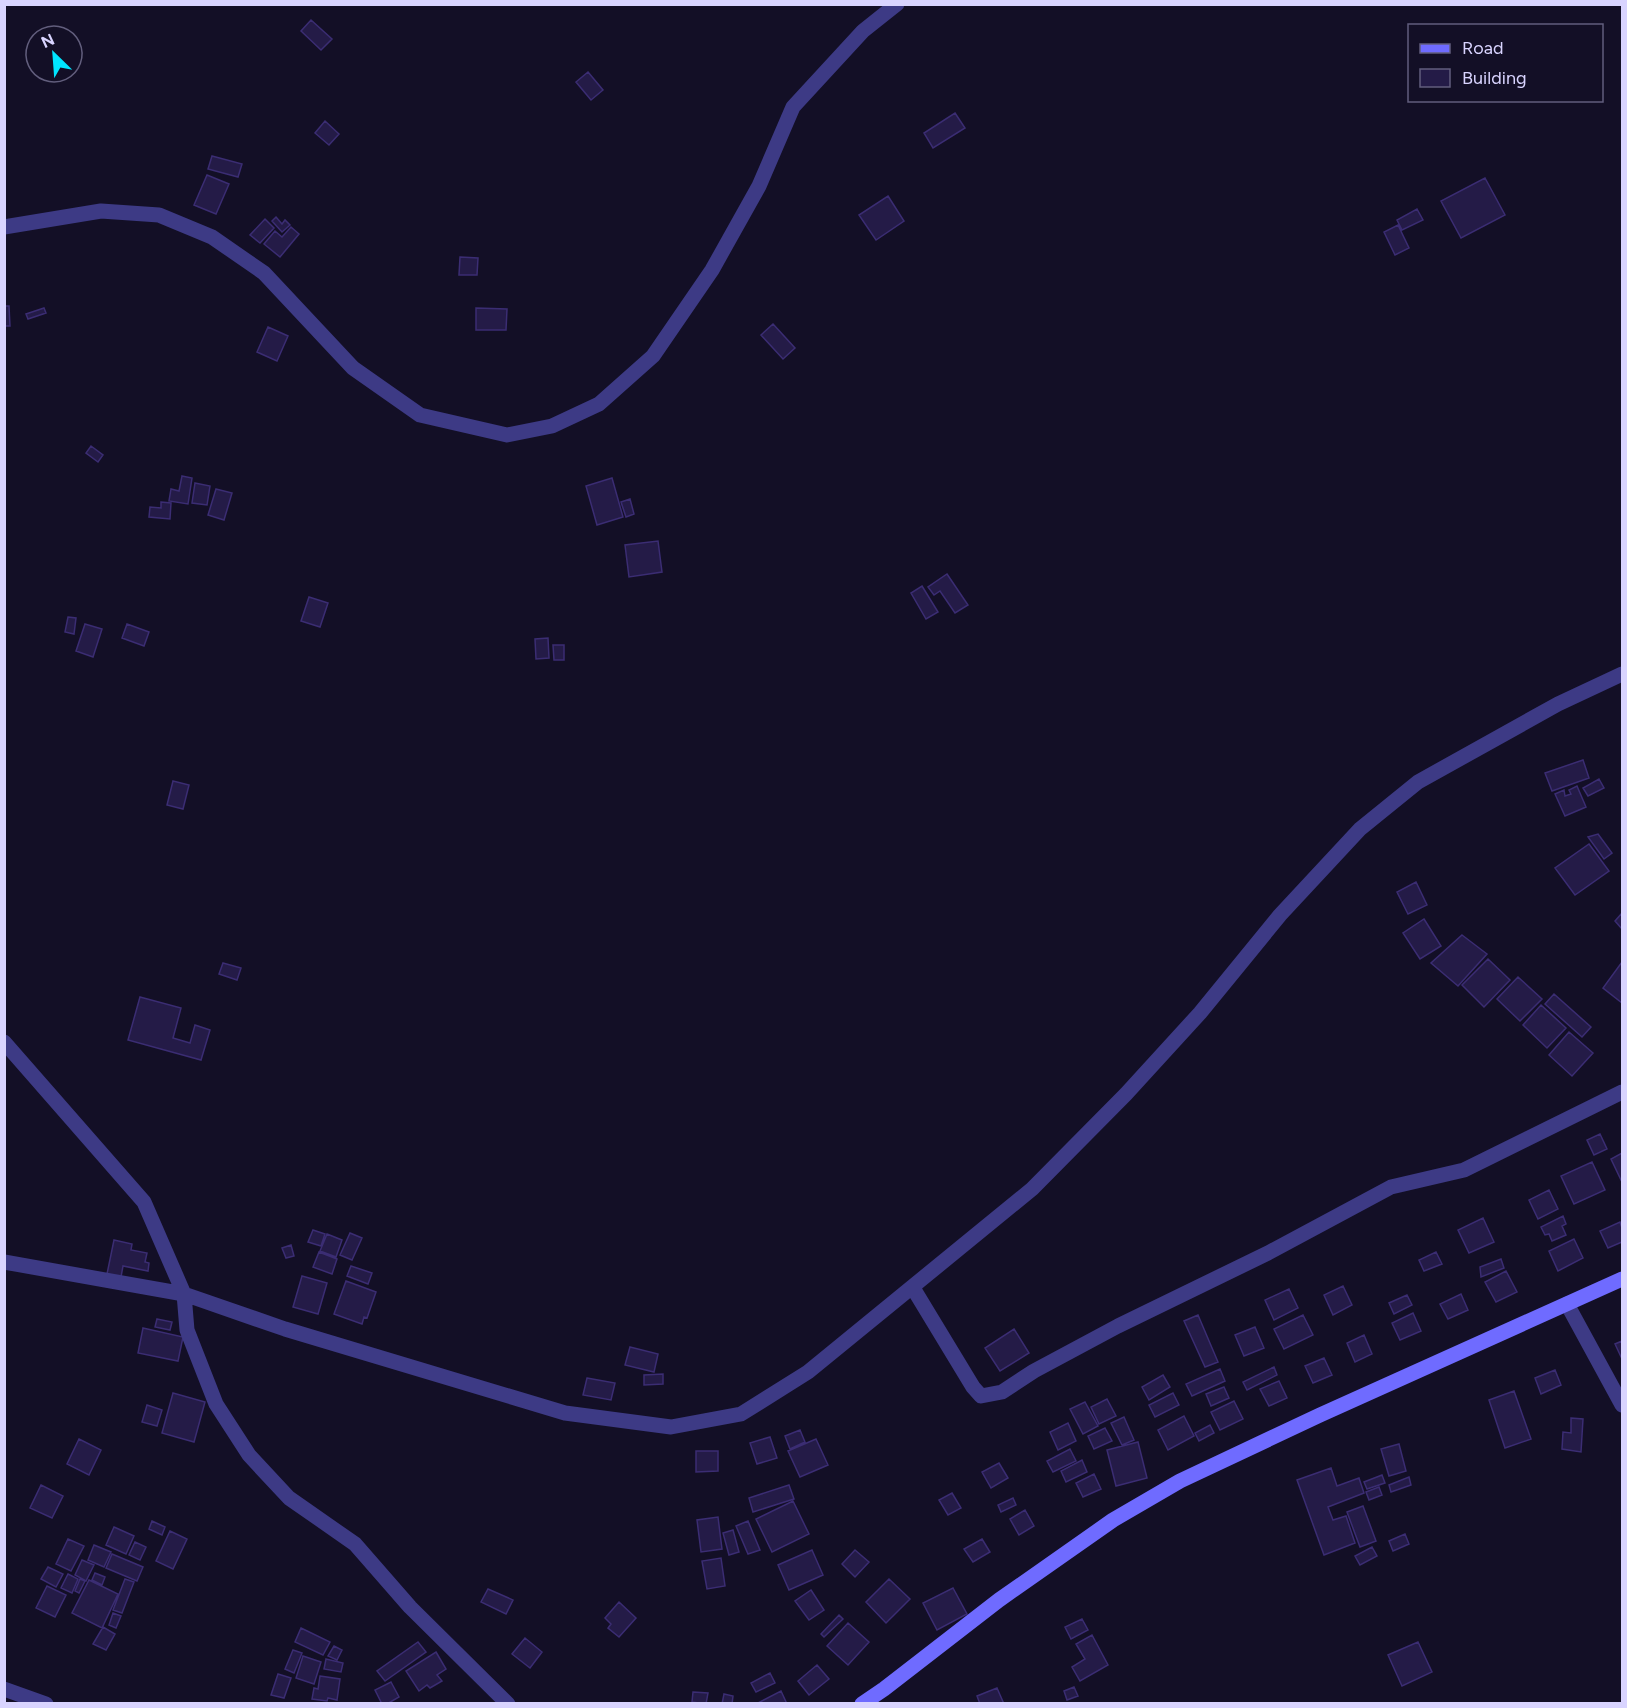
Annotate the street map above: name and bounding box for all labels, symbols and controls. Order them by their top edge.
north arrow [24,24,84,84]
legend [1408,24,1603,102]
text: N [38,30,57,52]
text: Road [1462,37,1503,59]
text: Building [1462,67,1527,89]

